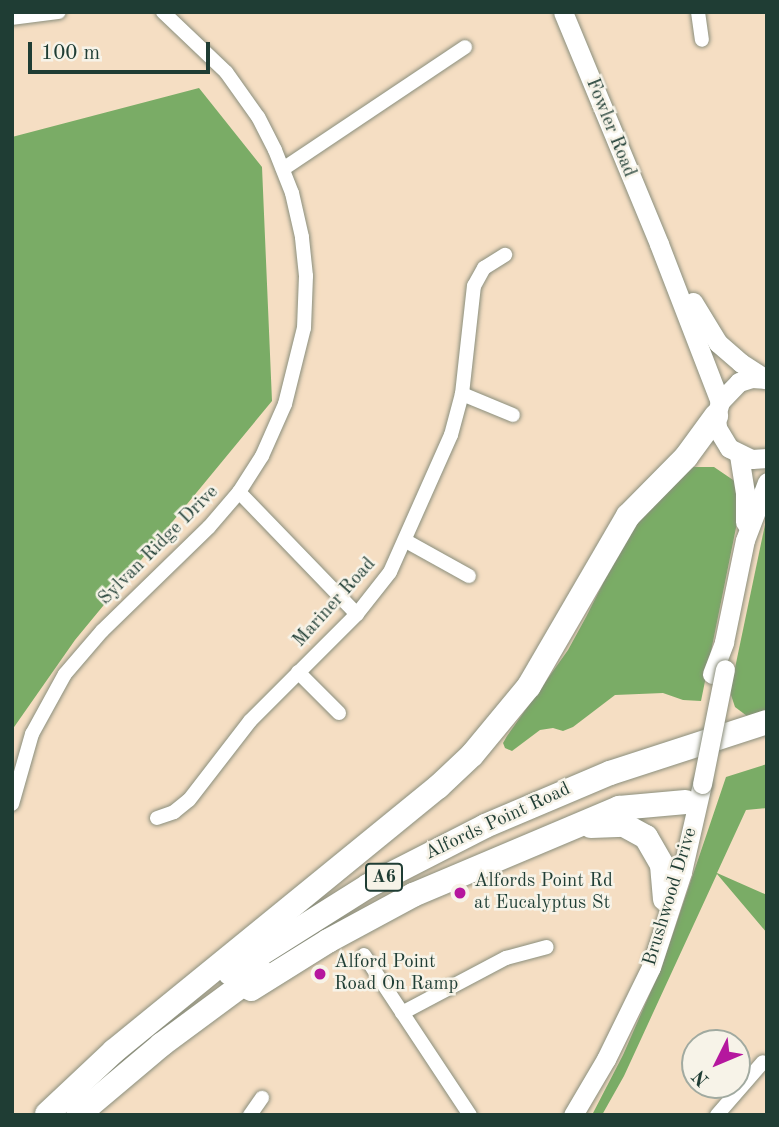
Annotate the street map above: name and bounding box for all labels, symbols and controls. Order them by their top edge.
scale bar [32,28,214,72]
text: 100 m [41,43,100,64]
street label: Fowler Road [580,75,640,181]
street label: Sylvan Ridge Drive [94,481,224,611]
street label: Mariner Road [289,554,381,652]
street label: Alfords Point Road [422,778,574,866]
street label: Brushwood Drive [639,825,703,969]
road number: A6 [365,862,403,892]
place label: Alfords Point Rd at Eucalyptus St [474,871,613,915]
marker: Alfords Point Rd at Eucalyptus St [452,885,468,901]
place label: Alford Point Road On Ramp [334,952,458,996]
marker: Alford Point Road On Ramp [312,966,328,982]
north arrow [681,1029,751,1099]
text: N [690,1066,714,1089]

